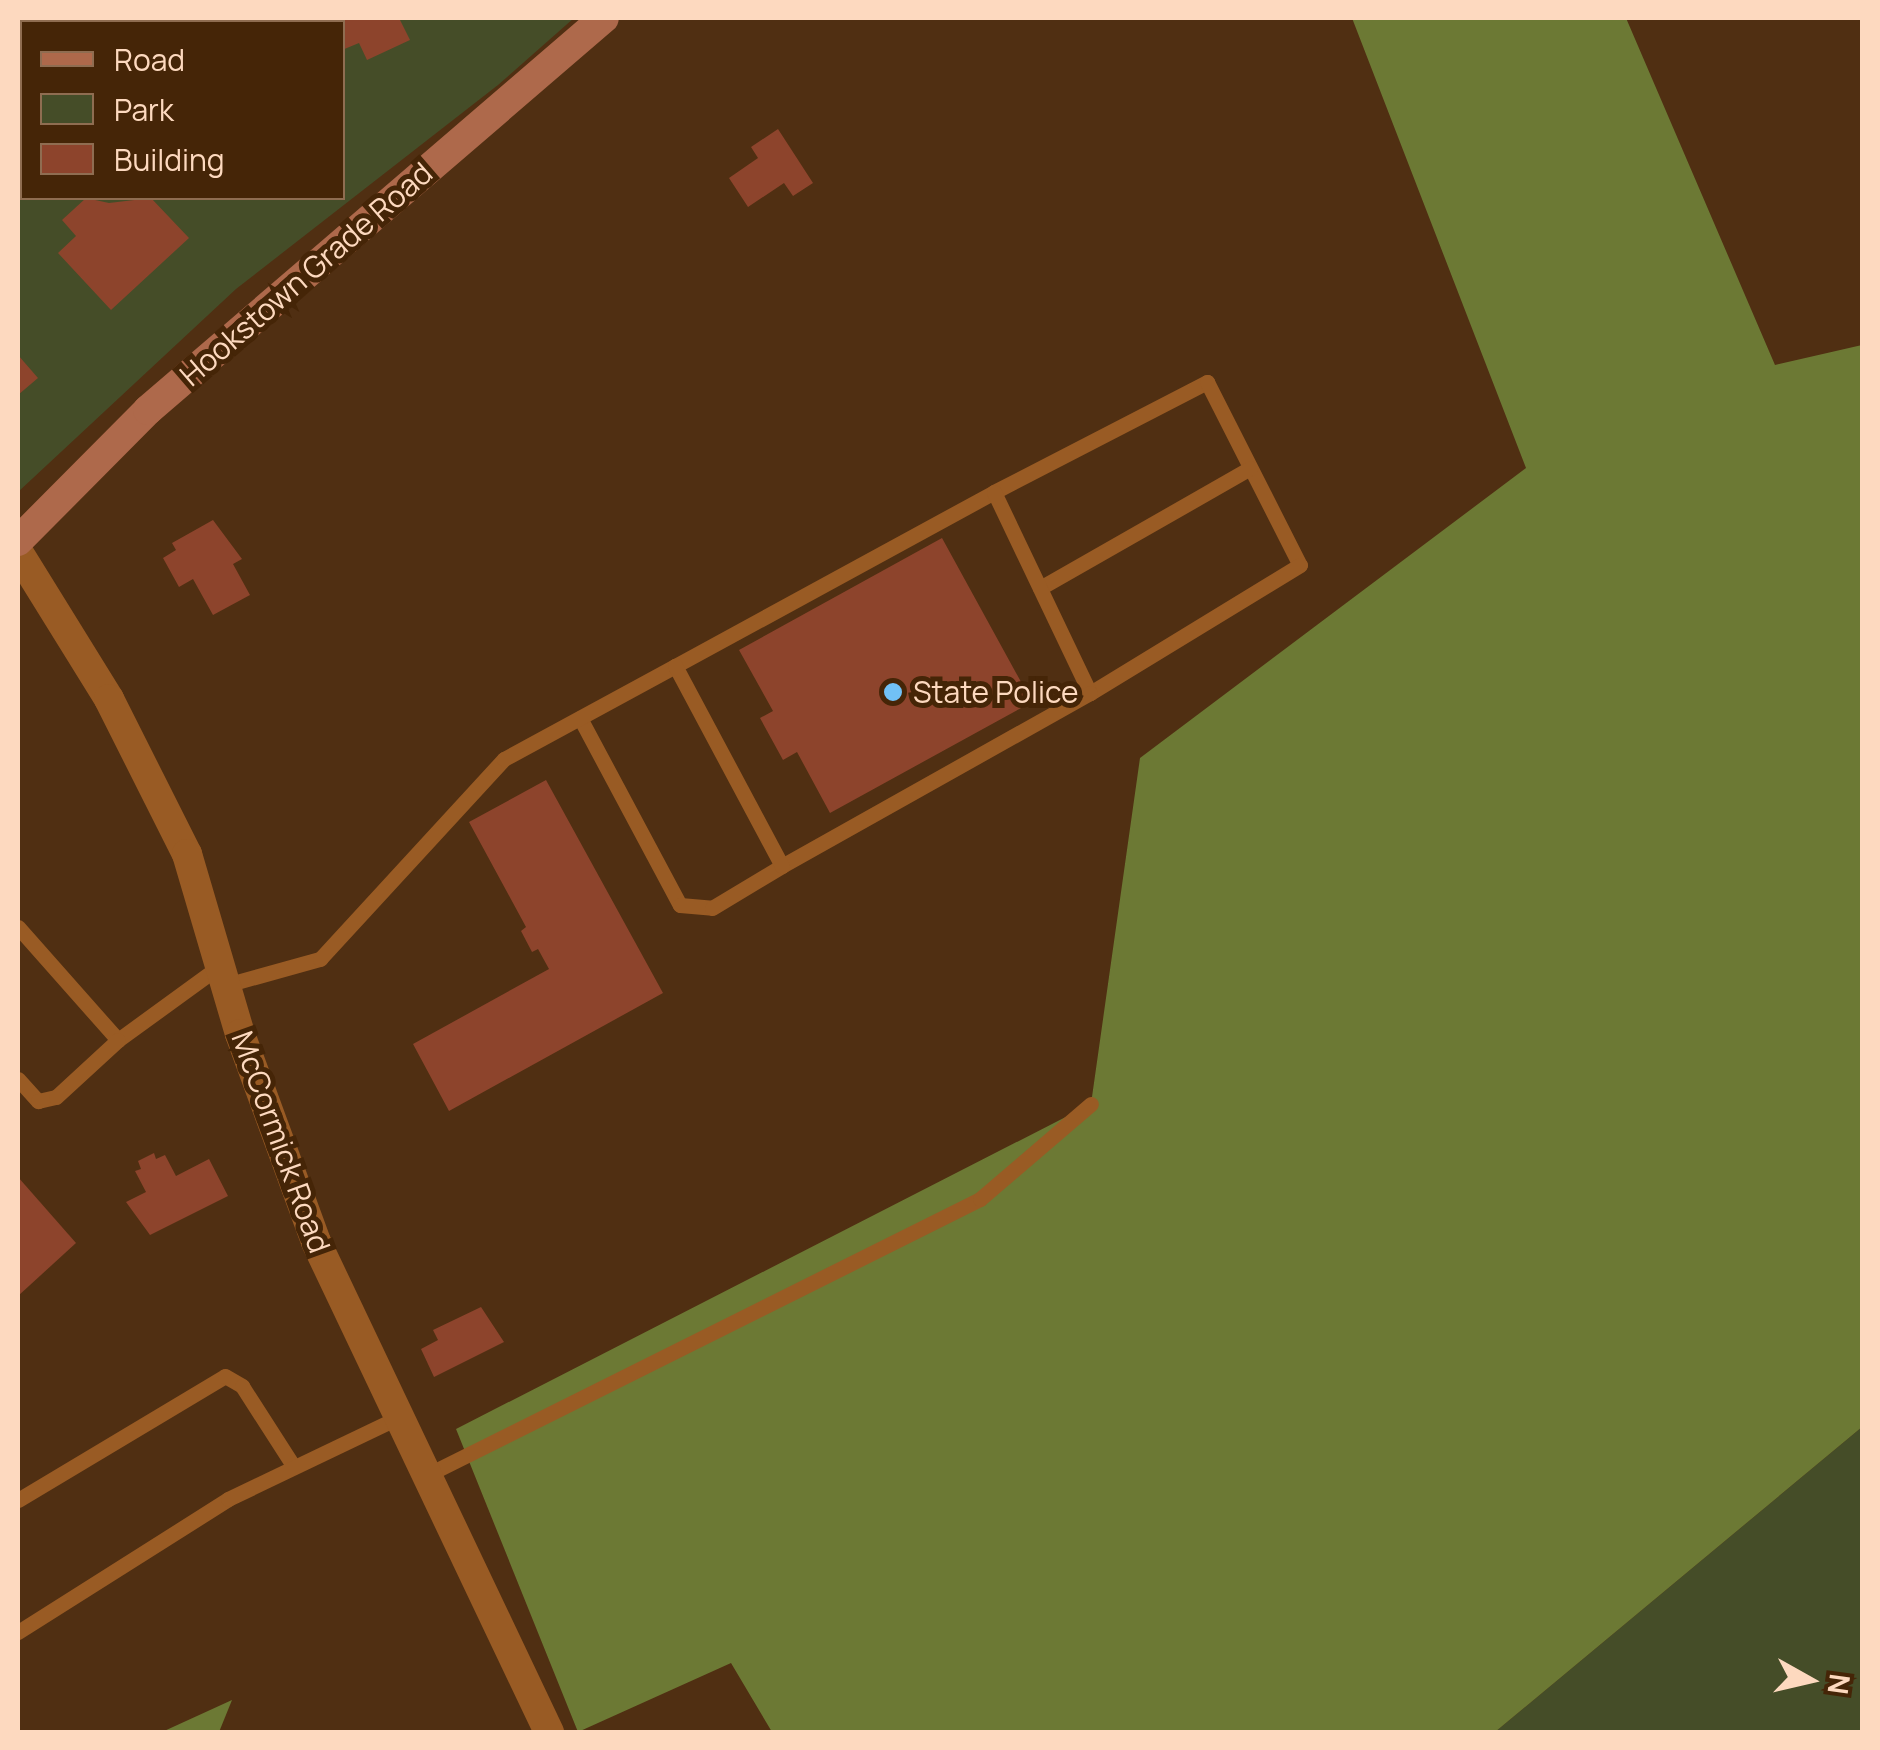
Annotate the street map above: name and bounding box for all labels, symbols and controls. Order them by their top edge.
legend [20,20,345,200]
text: Road [114,39,185,80]
text: Park [114,89,174,130]
text: Building [114,139,225,180]
street label: Hookstown Grade Road [173,155,439,393]
place label: State Police [913,674,1079,710]
marker: State Police [882,681,904,703]
street label: McCormick Road [224,1026,338,1258]
north arrow [1760,1630,1860,1730]
text: N [1819,1672,1860,1697]

